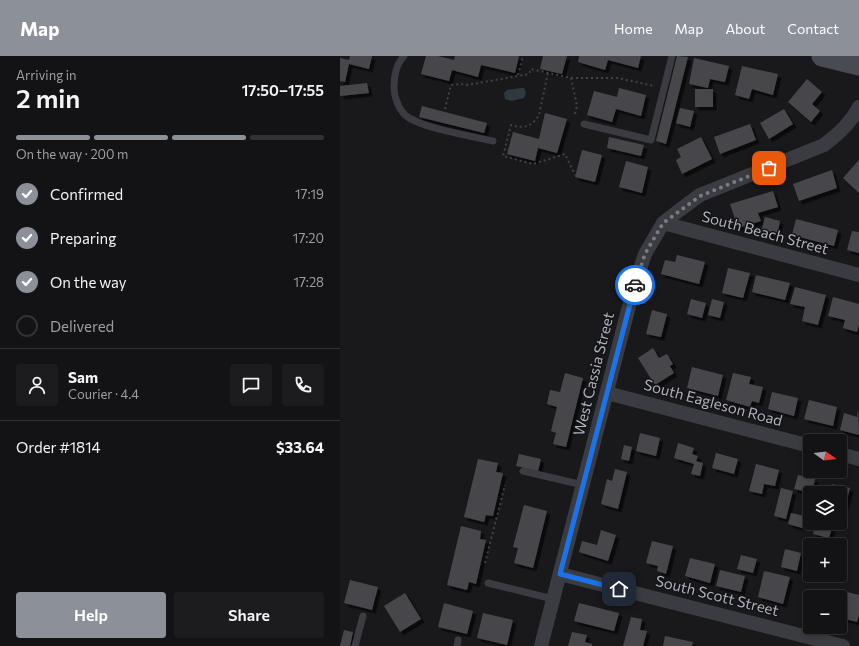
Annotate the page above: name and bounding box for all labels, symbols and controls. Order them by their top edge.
text: Map [20,17,59,40]
text: Home [614,20,653,37]
text: Map [675,20,703,37]
text: About [725,20,765,37]
text: Contact [787,20,839,37]
text: Arriving in [16,67,76,83]
text: 17:50–17:55 [242,81,324,99]
text: 2 min [16,82,80,113]
text: On the way · 200 m [16,146,128,162]
pin [752,151,786,185]
icon: bag [758,157,780,179]
icon: check [16,183,38,205]
text: Confirmed [50,185,123,203]
text: 17:19 [295,186,324,202]
street label: South Beach Street [700,206,831,258]
icon: check [16,227,38,249]
text: Preparing [50,229,116,247]
text: 17:20 [293,230,324,246]
courier [615,265,655,305]
icon: check [16,271,38,293]
text: On the way [50,273,127,291]
text: 17:28 [293,274,324,290]
icon: car [624,274,646,296]
street label: West Cassia Street [569,310,617,437]
text: Delivered [50,317,114,335]
button: person [16,364,58,406]
button: chat [230,364,272,406]
button: phone [282,364,324,406]
text: Sam [68,368,98,386]
street label: South Eagleson Road [642,375,784,429]
text: Courier · 4.4 [68,386,139,402]
north arrow [803,434,847,478]
map controls [803,434,847,634]
text: Order #1814 [16,438,101,456]
text: $33.64 [276,438,324,456]
button: layers [803,486,847,530]
button: + [803,538,847,582]
street label: South Scott Street [654,571,781,619]
pin [602,572,636,606]
icon: home [608,578,630,600]
button: − [803,590,847,634]
button: Help [16,592,166,638]
button: Share [174,592,324,638]

